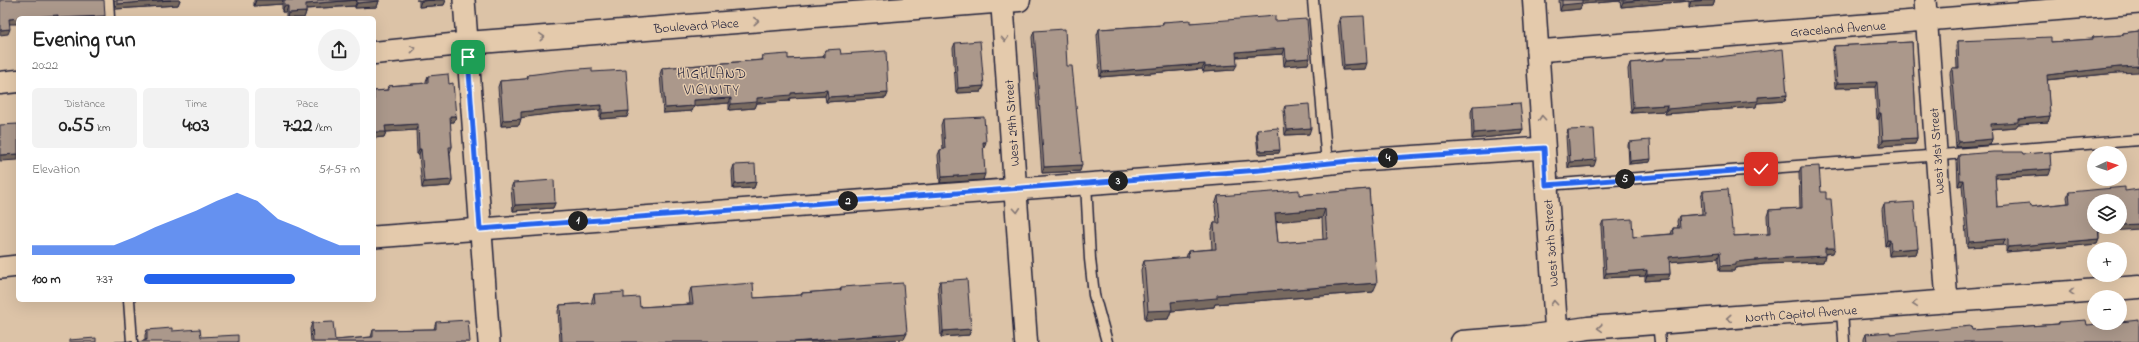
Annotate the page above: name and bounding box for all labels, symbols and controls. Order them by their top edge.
street label: Boulevard Place [652,14,739,39]
one-way arrow [753,16,759,25]
street label: Graceland Avenue [1790,17,1887,42]
text: Evening run [32,25,136,57]
button: share [318,29,360,71]
one-way arrow [539,33,545,42]
one-way arrow [1000,36,1009,42]
pin [451,40,485,74]
one-way arrow [410,44,416,53]
icon: arrive [457,46,479,68]
text: 20:22 [32,56,58,75]
district label: HIGHLAND VICINITY [677,64,747,101]
street label: West 29th Street [1000,78,1025,167]
text: Distance [64,96,105,112]
text: Time [185,96,207,112]
text: Pace [297,96,318,112]
street label: West 31st Street [1925,106,1950,195]
text: 0.55 [59,112,94,141]
text: 4:03 [183,112,209,141]
text: 7:22 [283,112,312,141]
one-way arrow [1537,115,1546,121]
text: km [94,120,111,136]
text: /km [312,120,332,136]
north arrow [2087,146,2127,186]
map controls [2087,146,2127,330]
pin: 4 [1378,148,1398,168]
text: 4 [1386,150,1390,166]
pin [1744,152,1778,186]
icon: check [1750,158,1772,180]
text: Elevation [32,160,80,179]
text: 51–57 m [319,160,360,179]
pin: 5 [1615,169,1635,189]
pin: 3 [1108,171,1128,191]
text: 5 [1622,171,1628,187]
text: 3 [1116,173,1120,189]
pin: 2 [838,191,858,211]
text: 2 [845,193,851,209]
button: layers [2087,194,2127,234]
street label: West 30th Street [1539,198,1564,287]
one-way arrow [1013,207,1022,213]
pin: 1 [568,211,588,231]
text: 1 [576,213,580,229]
button: + [2087,242,2127,282]
text: 100 m [32,270,61,289]
text: 7:37 [96,270,113,289]
one-way arrow [2069,287,2075,296]
button: − [2087,290,2127,330]
one-way arrow [1550,300,1559,306]
one-way arrow [1912,300,1918,309]
street label: North Capitol Avenue [1745,301,1858,328]
one-way arrow [1726,314,1732,323]
one-way arrow [1597,323,1603,332]

